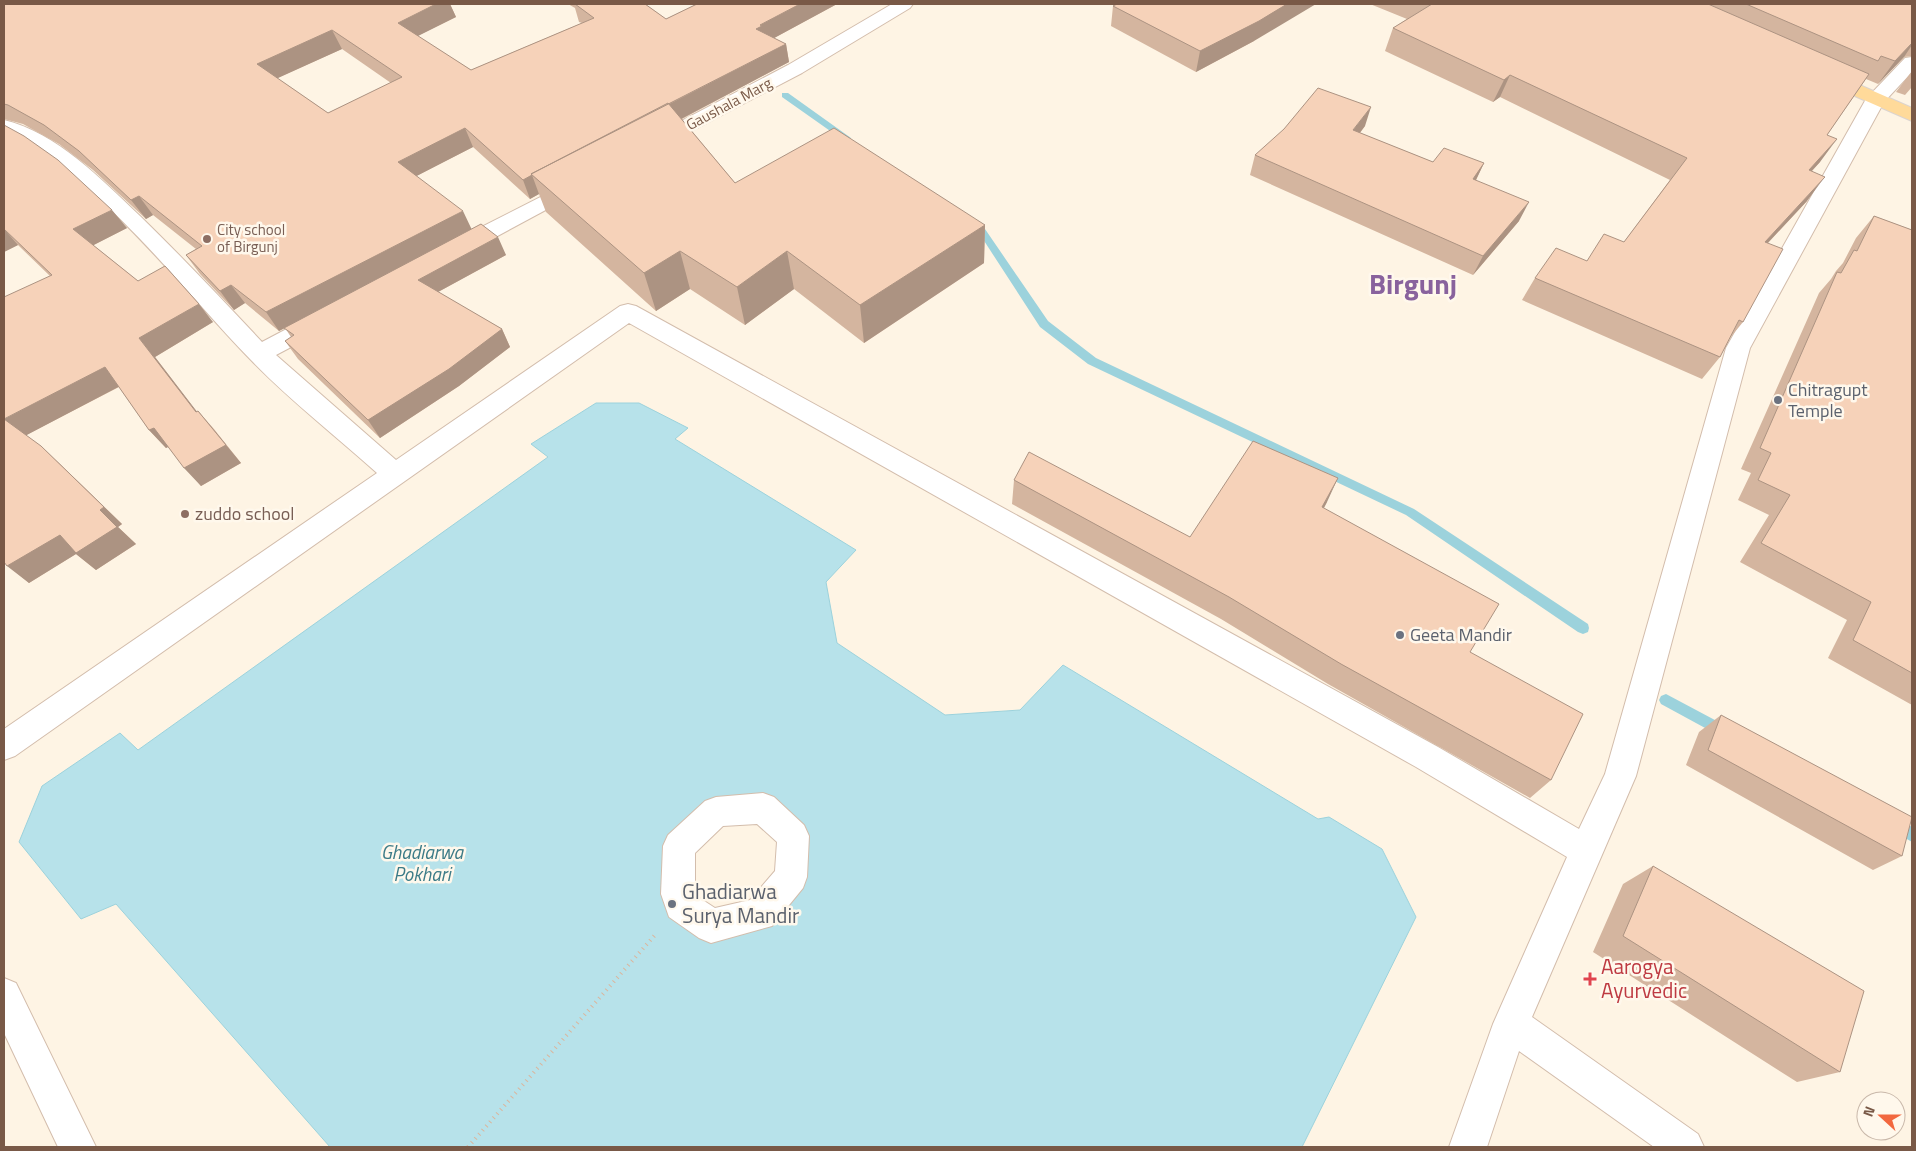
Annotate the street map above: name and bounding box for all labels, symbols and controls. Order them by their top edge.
street label: Gaushala Marg [682,71,776,136]
place label: City school of Birgunj [217,218,285,258]
marker: City school of Birgunj [201,233,213,245]
district label: Birgunj [1369,262,1457,305]
place label: Chitragupt Temple [1788,376,1868,424]
marker: Chitragupt Temple [1772,394,1784,406]
place label: zuddo school [195,500,294,527]
marker: zuddo school [179,508,191,520]
place label: Geeta Mandir [1410,621,1512,648]
marker: Geeta Mandir [1394,629,1406,641]
water label: Ghadiarwa Pokhari [381,837,464,888]
place label: Ghadiarwa Surya Mandir [682,875,799,931]
marker: Ghadiarwa Surya Mandir [666,898,678,910]
place label: Aarogya Ayurvedic [1601,950,1687,1006]
marker: Aarogya Ayurvedic [1583,972,1597,986]
north arrow [1856,1091,1906,1141]
text: N [1857,1103,1880,1119]

